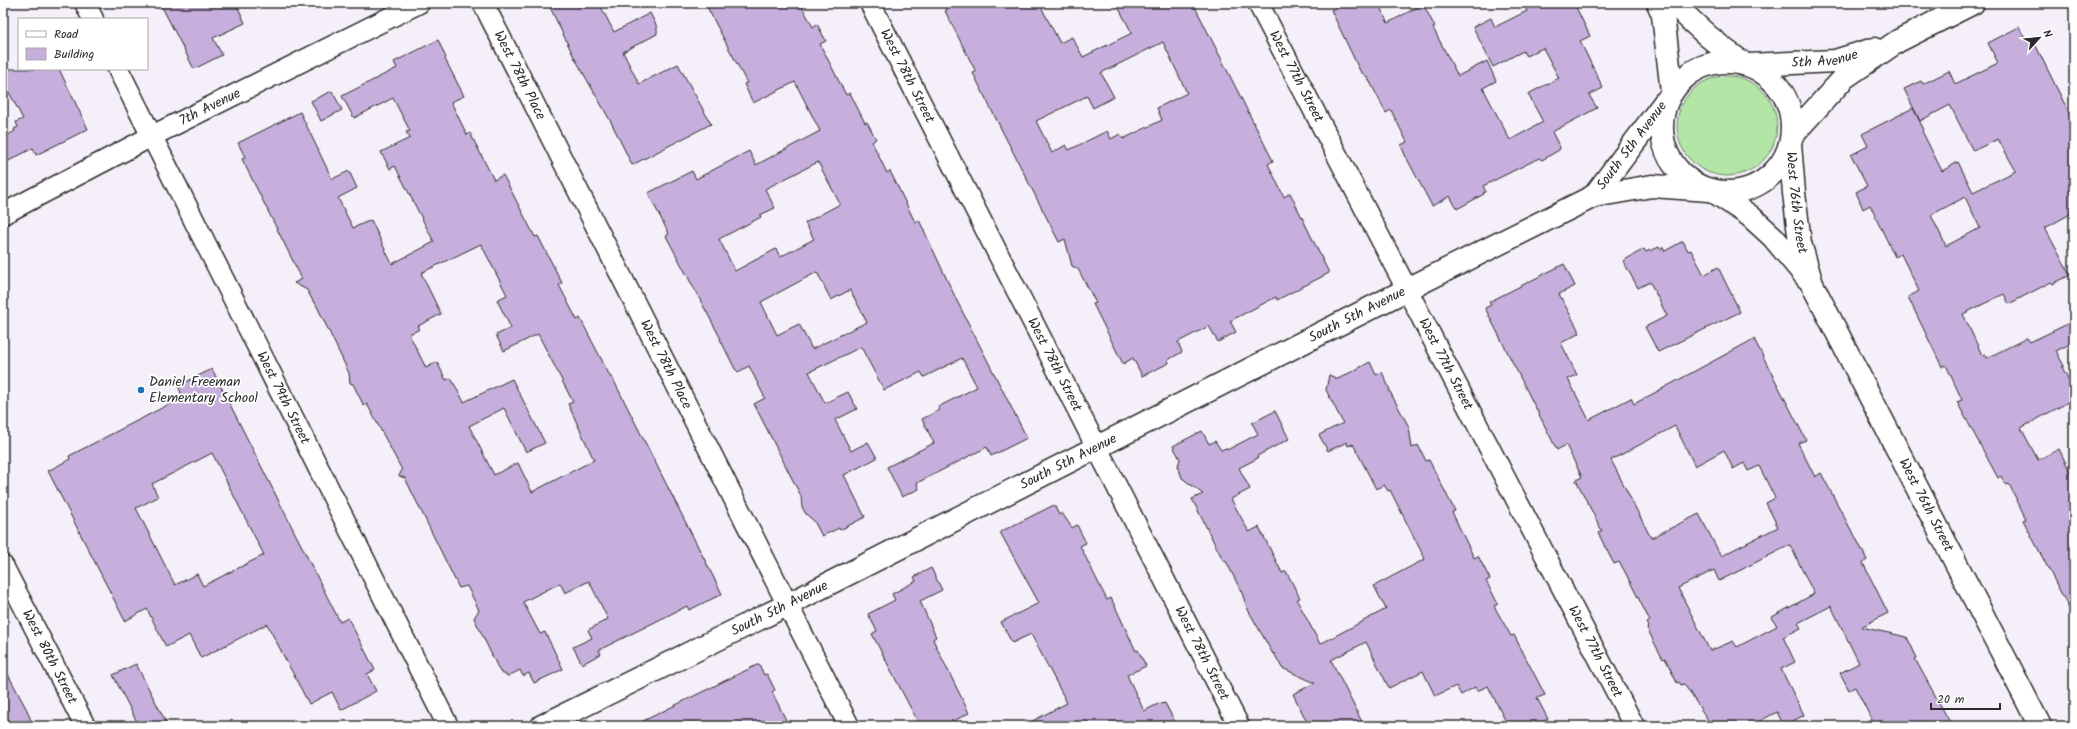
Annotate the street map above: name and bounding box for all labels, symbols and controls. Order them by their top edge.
legend [18,18,148,70]
north arrow [2019,18,2059,58]
text: Road [54,25,79,44]
street label: West 78th Street [874,25,941,128]
street label: West 78th Place [488,27,552,125]
street label: West 77th Street [1263,27,1330,127]
text: N [2037,27,2057,41]
street label: 5th Avenue [1791,43,1861,74]
text: Building [54,45,94,64]
street label: 7th Avenue [175,82,245,132]
street label: South 5th Avenue [1591,96,1673,195]
street label: West 76th Street [1780,151,1814,257]
street label: South 5th Avenue [1305,281,1410,349]
street label: West 78th Street [1021,314,1088,416]
street label: West 77th Street [1413,314,1479,415]
street label: West 78th Place [634,316,698,414]
street label: West 79th Street [251,347,316,449]
place label: Daniel Freeman Elementary School [149,371,258,409]
marker: Daniel Freeman Elementary School [136,385,146,395]
street label: South 5th Avenue [1016,428,1121,496]
street label: West 76th Street [1893,454,1960,556]
street label: South 5th Avenue [727,574,833,642]
street label: West 78th Street [1169,602,1235,705]
street label: West 77th Street [1562,602,1629,702]
street label: West 80th Street [16,606,83,709]
scale bar [1931,685,2000,711]
text: 20 m [1937,690,1965,709]

